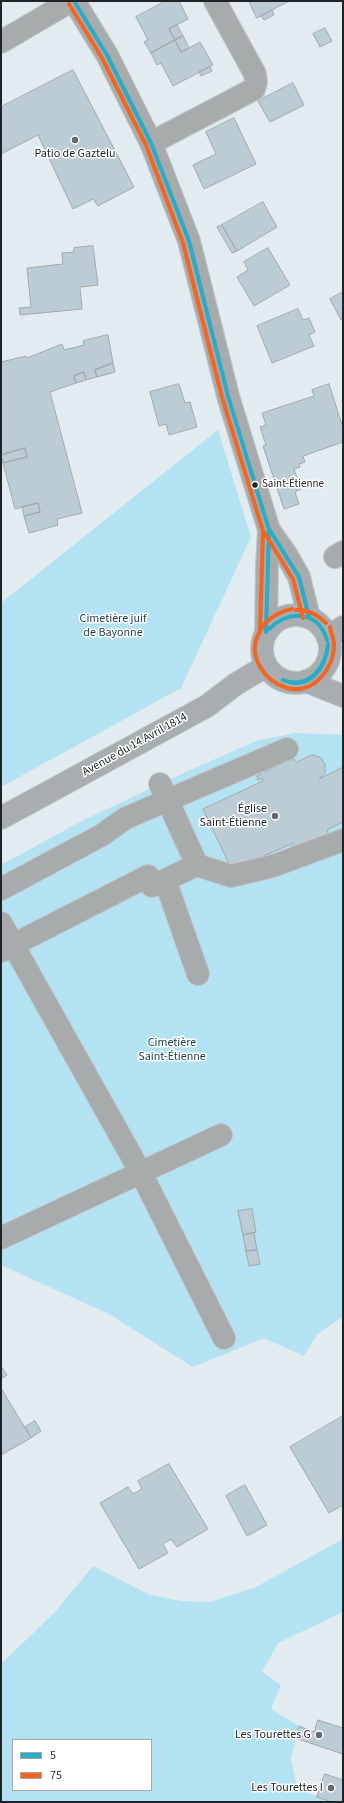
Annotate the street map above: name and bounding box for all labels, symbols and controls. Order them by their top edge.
marker: Patio de Gaztelu [70,135,80,145]
place label: Patio de Gaztelu [34,147,116,161]
place label: Saint-Étienne [262,478,324,492]
marker: Saint-Étienne [250,480,260,490]
park label: Cimetière juif de Bayonne [80,612,146,640]
street label: Avenue du 14 Avril 1814 [80,710,190,780]
place label: Église Saint-Étienne [199,802,267,830]
marker: Église Saint-Étienne [270,811,280,821]
park label: Cimetière Saint-Étienne [138,1036,206,1064]
place label: Les Tourettes G [235,1728,311,1742]
marker: Les Tourettes G [314,1730,324,1740]
legend [12,1739,152,1791]
text: 5 [50,1747,56,1764]
text: 75 [50,1767,62,1784]
place label: Les Tourettes I [251,1781,323,1795]
marker: Les Tourettes I [326,1783,336,1793]

